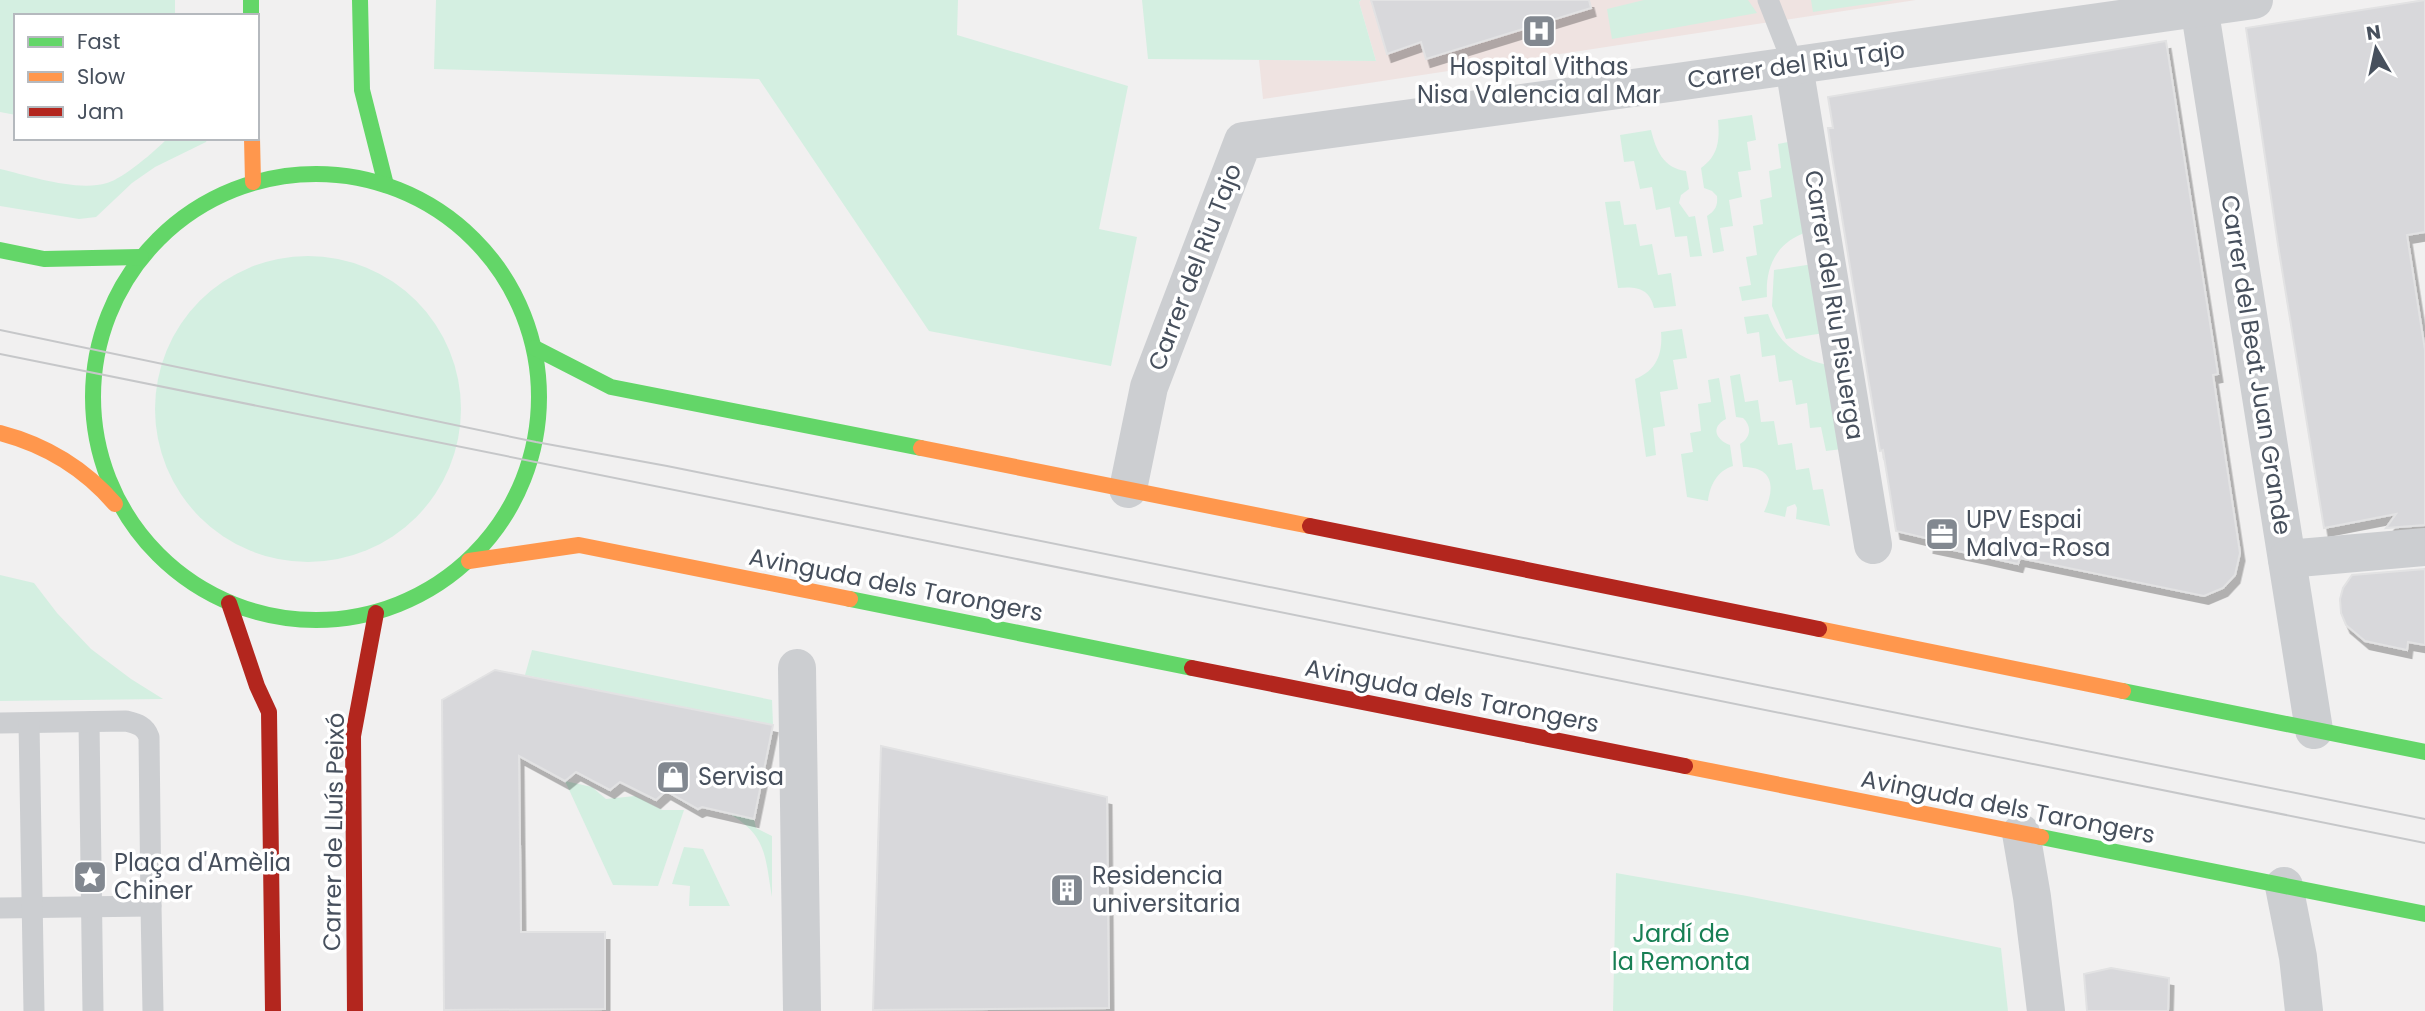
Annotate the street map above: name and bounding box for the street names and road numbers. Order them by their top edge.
street label: Carrer del Riu Tajo [1685,33,1907,96]
street label: Carrer del Riu Tajo [1140,159,1249,375]
street label: Carrer del Riu Pisuerga [1797,168,1872,442]
street label: Carrer del Beat Juan Grande [2213,193,2300,537]
street label: Avinguda dels Tarongers [746,540,1046,629]
street label: Avinguda dels Tarongers [1302,651,1602,740]
street label: Carrer de Lluís Peixó [315,713,352,951]
street label: Avinguda dels Tarongers [1858,762,2158,851]

